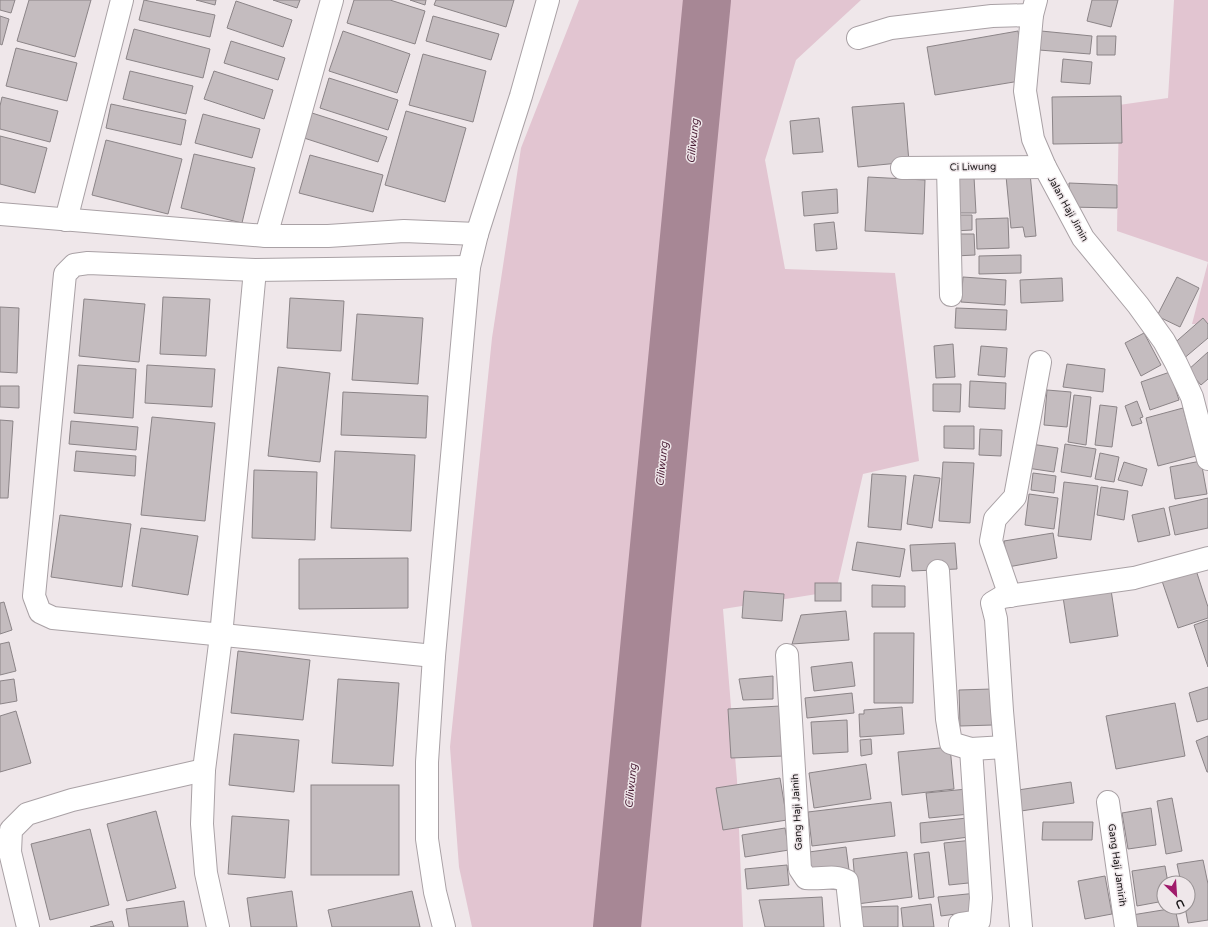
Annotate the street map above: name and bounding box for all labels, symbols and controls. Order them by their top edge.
water label: Ciliwung [684,117,702,164]
street label: Ci Liwung [950,161,996,173]
street label: Jalan Haji Jimin [1045,174,1091,244]
water label: Ciliwung [653,440,671,487]
water label: Ciliwung [622,762,640,809]
street label: Gang Haji Jainih [789,774,805,850]
street label: Gang Haji Jamirih [1105,823,1129,907]
north arrow [1156,875,1196,915]
text: U [1173,896,1187,911]

